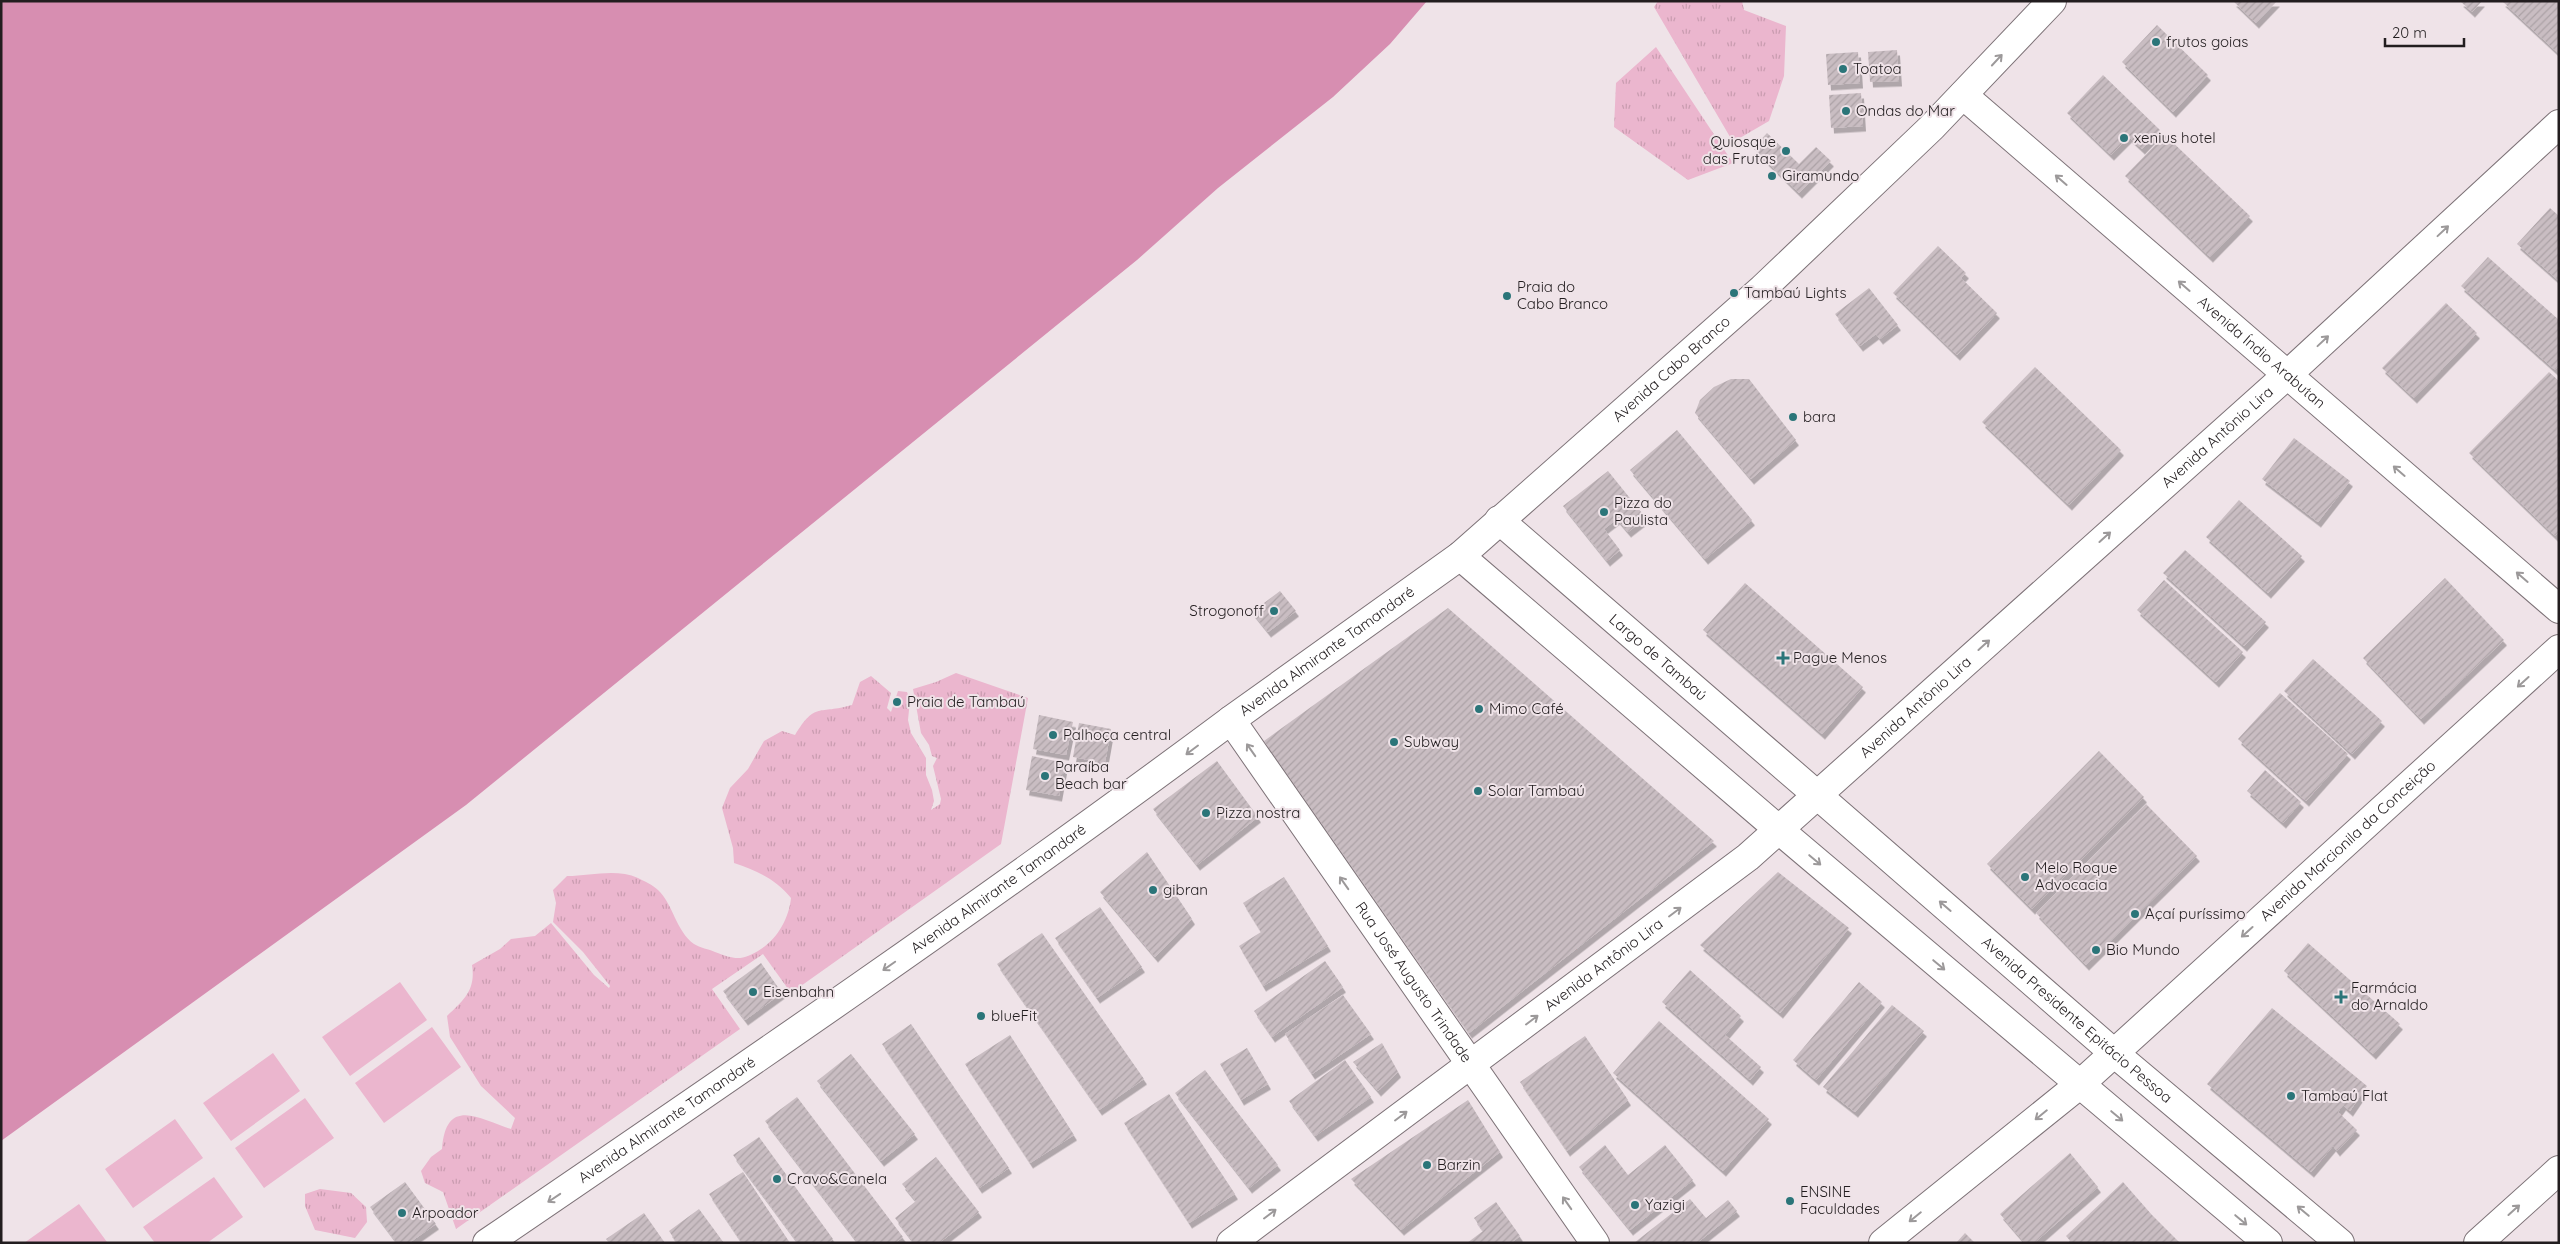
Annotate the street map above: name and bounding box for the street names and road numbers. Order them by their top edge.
street label: Avenida Índio Arabutan [2194,292,2329,412]
street label: Avenida Cabo Branco [1608,312,1734,426]
street label: Avenida Antônio Lira [2157,382,2277,492]
street label: Avenida Almirante Tamandaré [1235,582,1418,720]
street label: Largo de Tambaú [1605,609,1711,705]
street label: Avenida Antônio Lira [1855,652,1975,762]
street label: Avenida Marcionila da Conceição [2256,756,2439,925]
street label: Avenida Almirante Tamandaré [907,819,1090,957]
street label: Rua José Augusto Trindade [1351,898,1476,1066]
street label: Avenida Antônio Lira [1540,914,1666,1015]
street label: Avenida Presidente Epitácio Pessoa [1978,932,2176,1107]
street label: Avenida Almirante Tamandaré [574,1052,759,1187]

